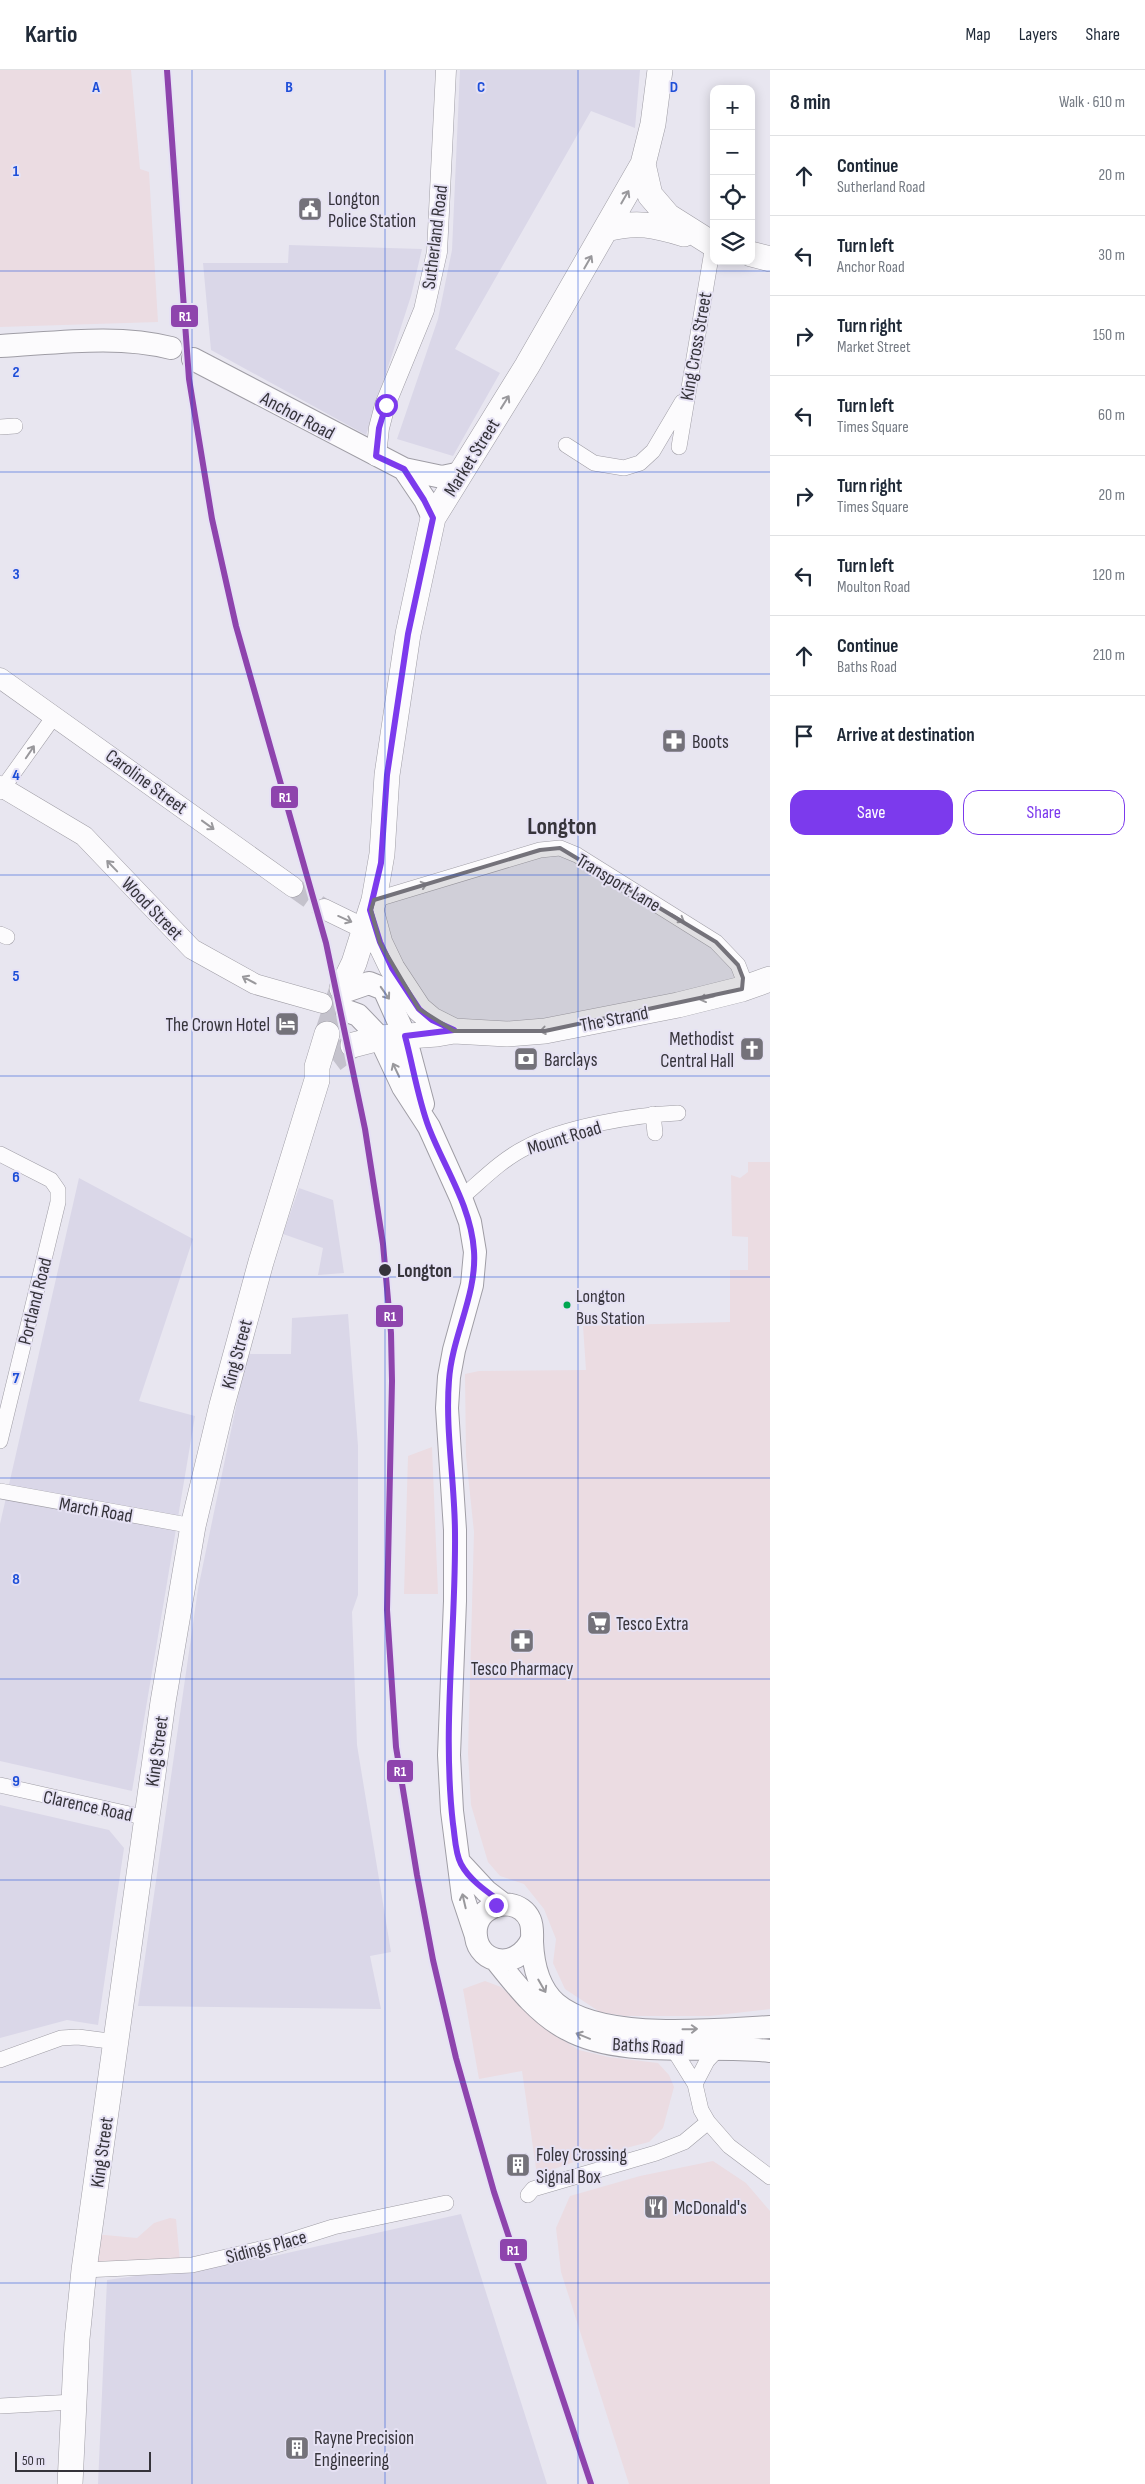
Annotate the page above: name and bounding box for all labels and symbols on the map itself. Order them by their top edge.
text: A [91,78,100,97]
text: B [285,78,293,97]
text: C [477,78,485,97]
text: D [670,78,678,97]
text: 1 [13,162,20,181]
street label: Sutherland Road [418,184,453,291]
place label: Longton Police Station [328,188,416,233]
one-way arrow [620,190,630,204]
public building icon: Longton Police Station [297,196,323,222]
one-way arrow [583,255,593,269]
street label: King Cross Street [676,290,717,402]
line badge: R1 [170,304,199,328]
text: R1 [179,308,192,325]
text: 2 [12,363,20,382]
street label: Anchor Road [256,387,338,445]
route start [375,394,398,417]
one-way arrow [501,395,511,409]
street label: Market Street [439,414,505,501]
text: 3 [12,565,20,584]
pharmacy icon: Boots [661,728,687,754]
place label: Boots [692,731,729,754]
one-way arrow [25,745,35,759]
street label: Caroline Street [101,745,192,820]
text: 4 [12,766,20,785]
line badge: R1 [270,785,299,809]
text: R1 [279,789,292,806]
district label: Longton [527,812,597,841]
one-way arrow [201,820,215,830]
street label: Transport Lane [572,849,664,917]
one-way arrow [106,859,118,872]
street label: Wood Street [116,873,188,946]
one-way arrow [412,881,428,891]
one-way arrow [670,913,684,923]
one-way arrow [337,914,352,924]
text: 5 [12,967,20,986]
one-way arrow [241,975,256,985]
one-way arrow [380,986,390,1000]
one-way arrow [699,994,715,1003]
street label: The Strand [578,1002,650,1037]
hotel icon: The Crown Hotel [274,1011,300,1037]
place label: The Crown Hotel [165,1014,270,1037]
one-way arrow [540,1026,556,1036]
place label: Methodist Central Hall [660,1028,734,1073]
church icon: Methodist Central Hall [739,1036,765,1062]
bank icon: Barclays [513,1046,539,1072]
place label: Barclays [544,1049,598,1072]
one-way arrow [390,1063,400,1078]
street label: Mount Road [525,1116,604,1161]
text: 6 [12,1168,20,1187]
street label: Portland Road [14,1255,57,1347]
place label: Longton [397,1260,452,1283]
marker: Longton [377,1262,393,1278]
place label: Longton Bus Station [576,1286,645,1329]
marker: Longton Bus Station [562,1300,572,1310]
line badge: R1 [375,1304,404,1328]
text: R1 [384,1308,397,1325]
street label: King Street [217,1317,258,1392]
text: 7 [13,1369,20,1388]
street label: March Road [57,1493,134,1528]
text: 8 [12,1570,20,1589]
supermarket icon: Tesco Extra [586,1610,612,1636]
place label: Tesco Extra [616,1613,688,1636]
pharmacy icon: Tesco Pharmacy [509,1628,535,1654]
place label: Tesco Pharmacy [471,1658,574,1681]
street label: King Street [141,1714,174,1788]
line badge: R1 [386,1759,414,1783]
text: R1 [394,1763,407,1780]
text: 9 [12,1772,20,1791]
street label: Clarence Road [41,1786,135,1827]
one-way arrow [459,1893,468,1909]
route end [485,1894,508,1917]
one-way arrow [538,1978,548,1992]
one-way arrow [682,2025,698,2034]
one-way arrow [576,2031,591,2041]
street label: Baths Road [612,2033,684,2060]
street label: King Street [86,2115,119,2189]
place label: Foley Crossing Signal Box [536,2144,627,2189]
building icon: Foley Crossing Signal Box [505,2152,531,2178]
restaurant icon: McDonald's [643,2194,669,2220]
place label: McDonald's [674,2197,747,2220]
street label: Sidings Place [223,2226,309,2269]
line badge: R1 [499,2238,528,2262]
text: R1 [507,2242,520,2259]
place label: Rayne Precision Engineering [314,2427,414,2472]
building icon: Rayne Precision Engineering [284,2435,310,2461]
scale bar [15,2449,151,2472]

